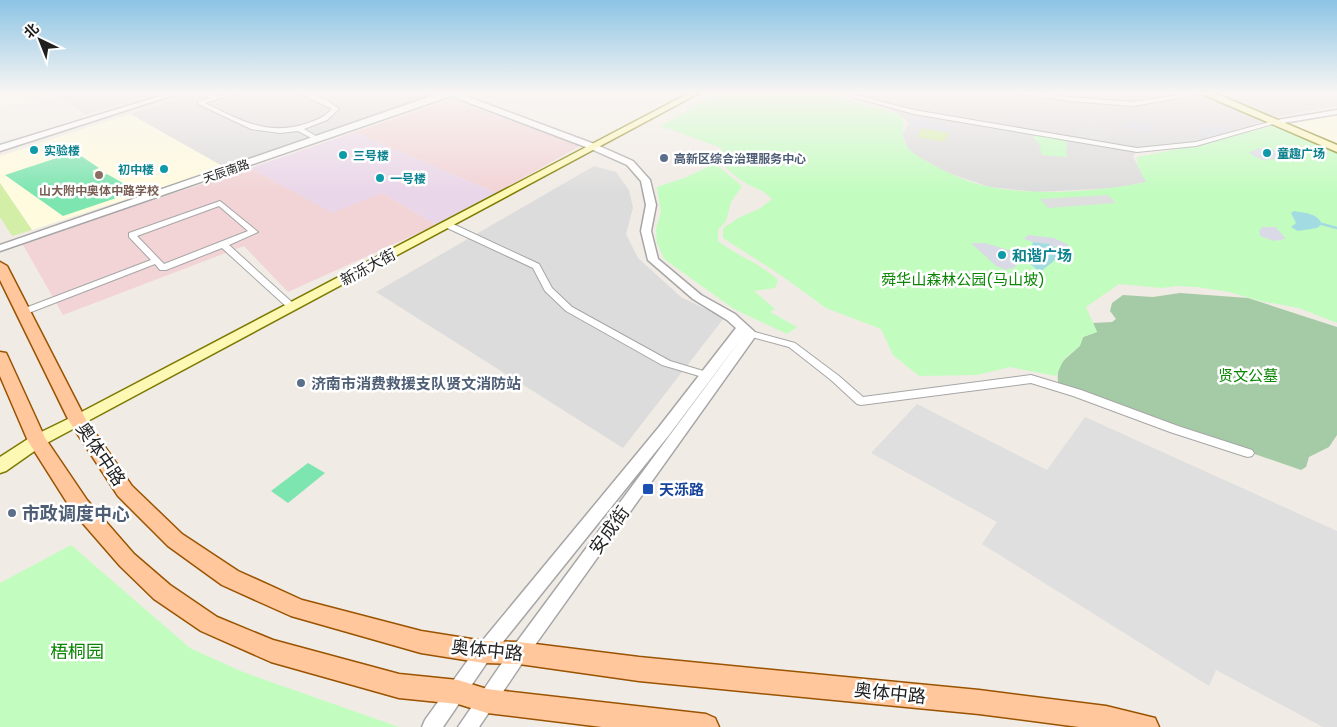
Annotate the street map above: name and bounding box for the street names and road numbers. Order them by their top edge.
street label: 天辰南路 [201,155,251,187]
street label: 新泺大街 [337,244,399,290]
street label: 奥体中路 [71,417,131,491]
street label: 安成街 [583,501,635,559]
street label: 奥体中路 [450,634,524,666]
street label: 奥体中路 [853,677,927,709]

